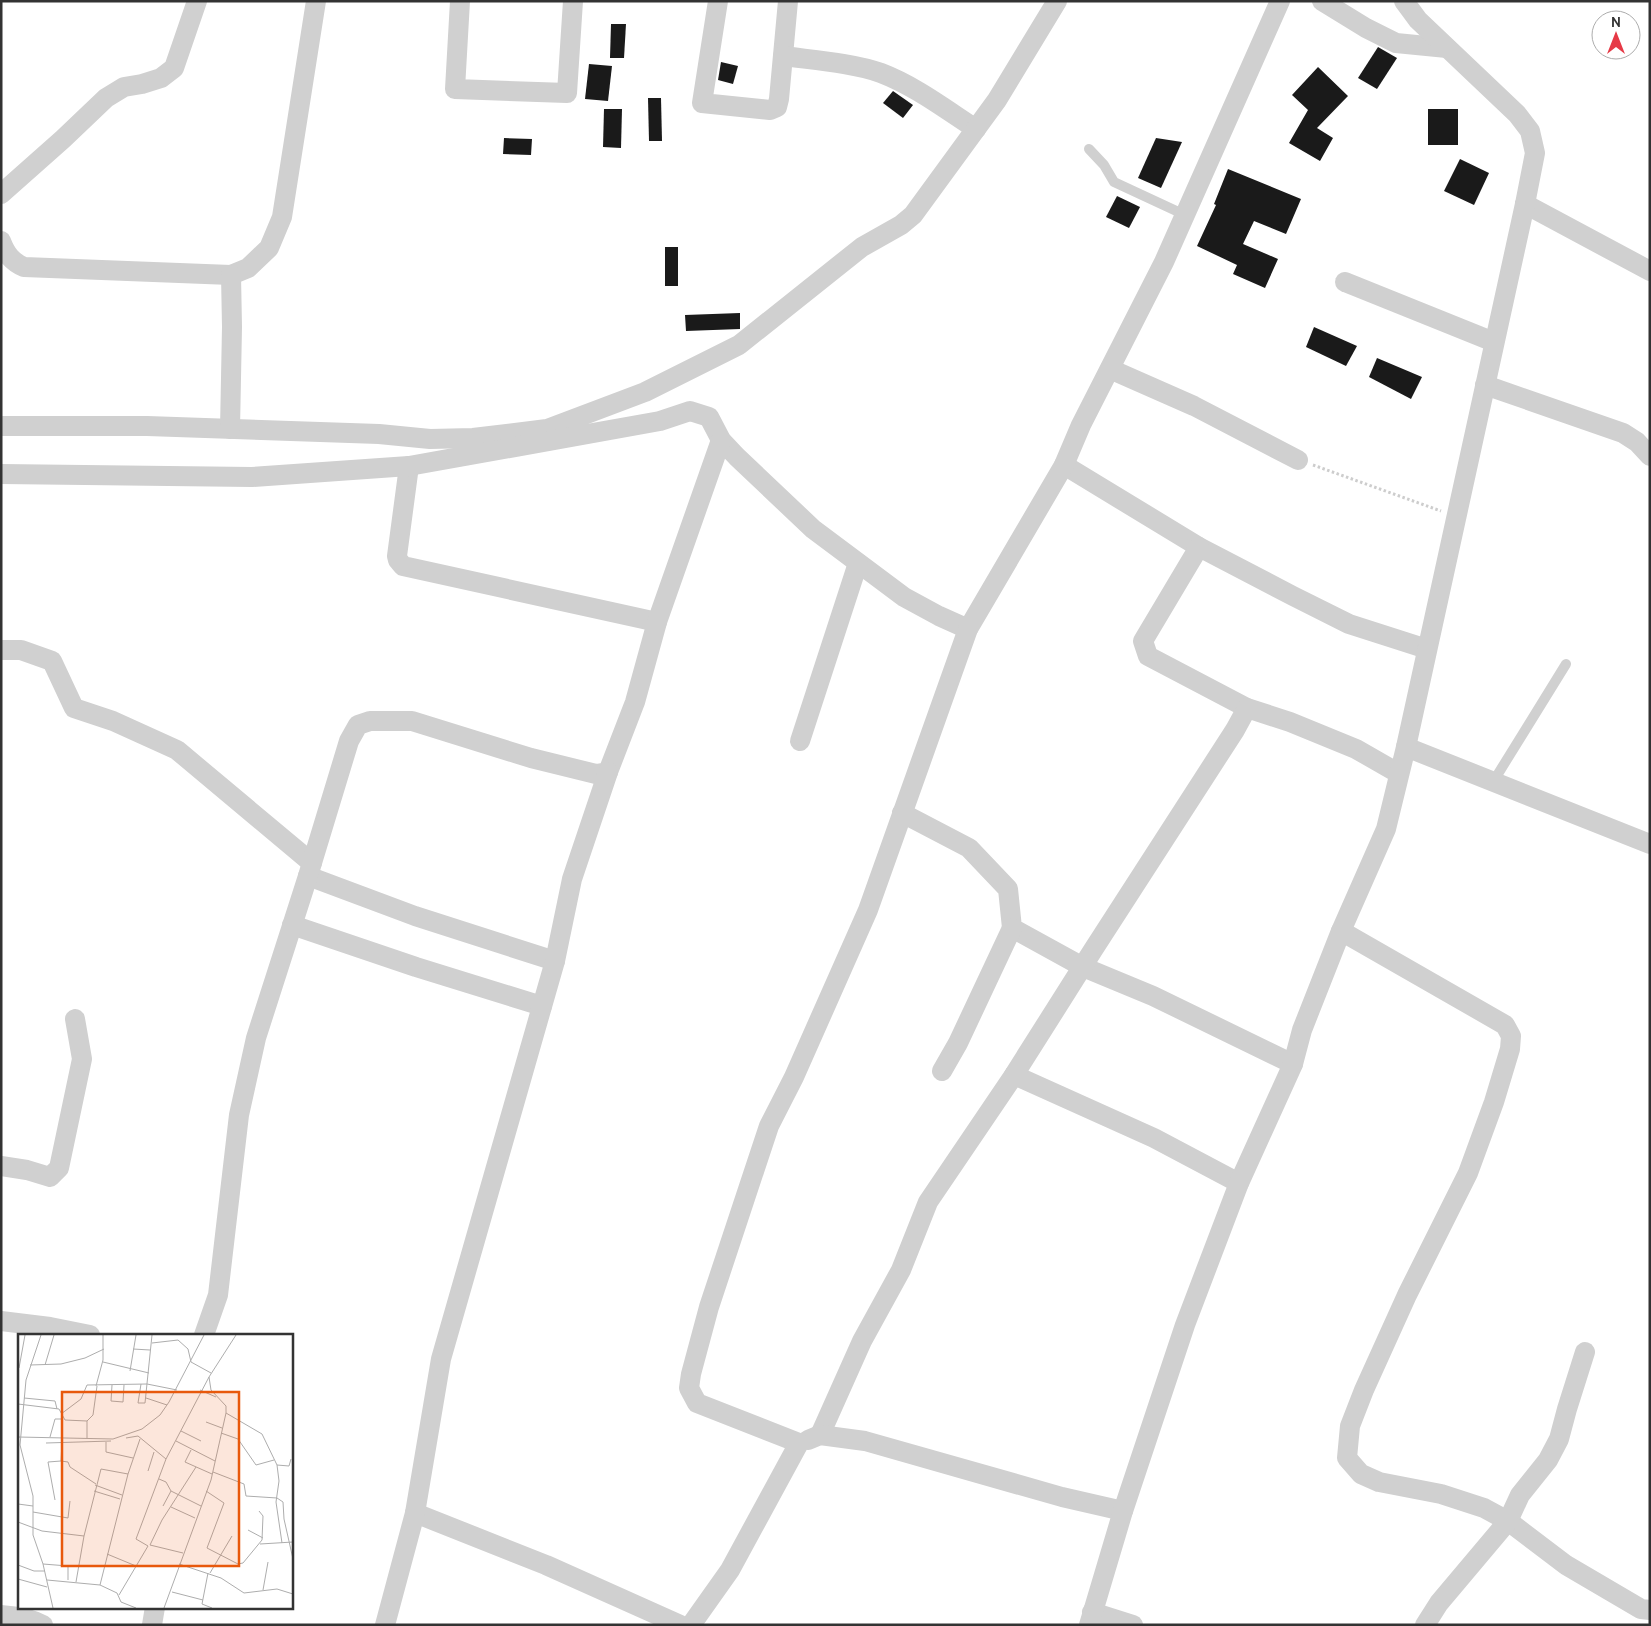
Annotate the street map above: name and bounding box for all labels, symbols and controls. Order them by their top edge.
north arrow [1591,10,1641,60]
text: N [1611,13,1621,31]
inset map [18,1334,292,1608]

